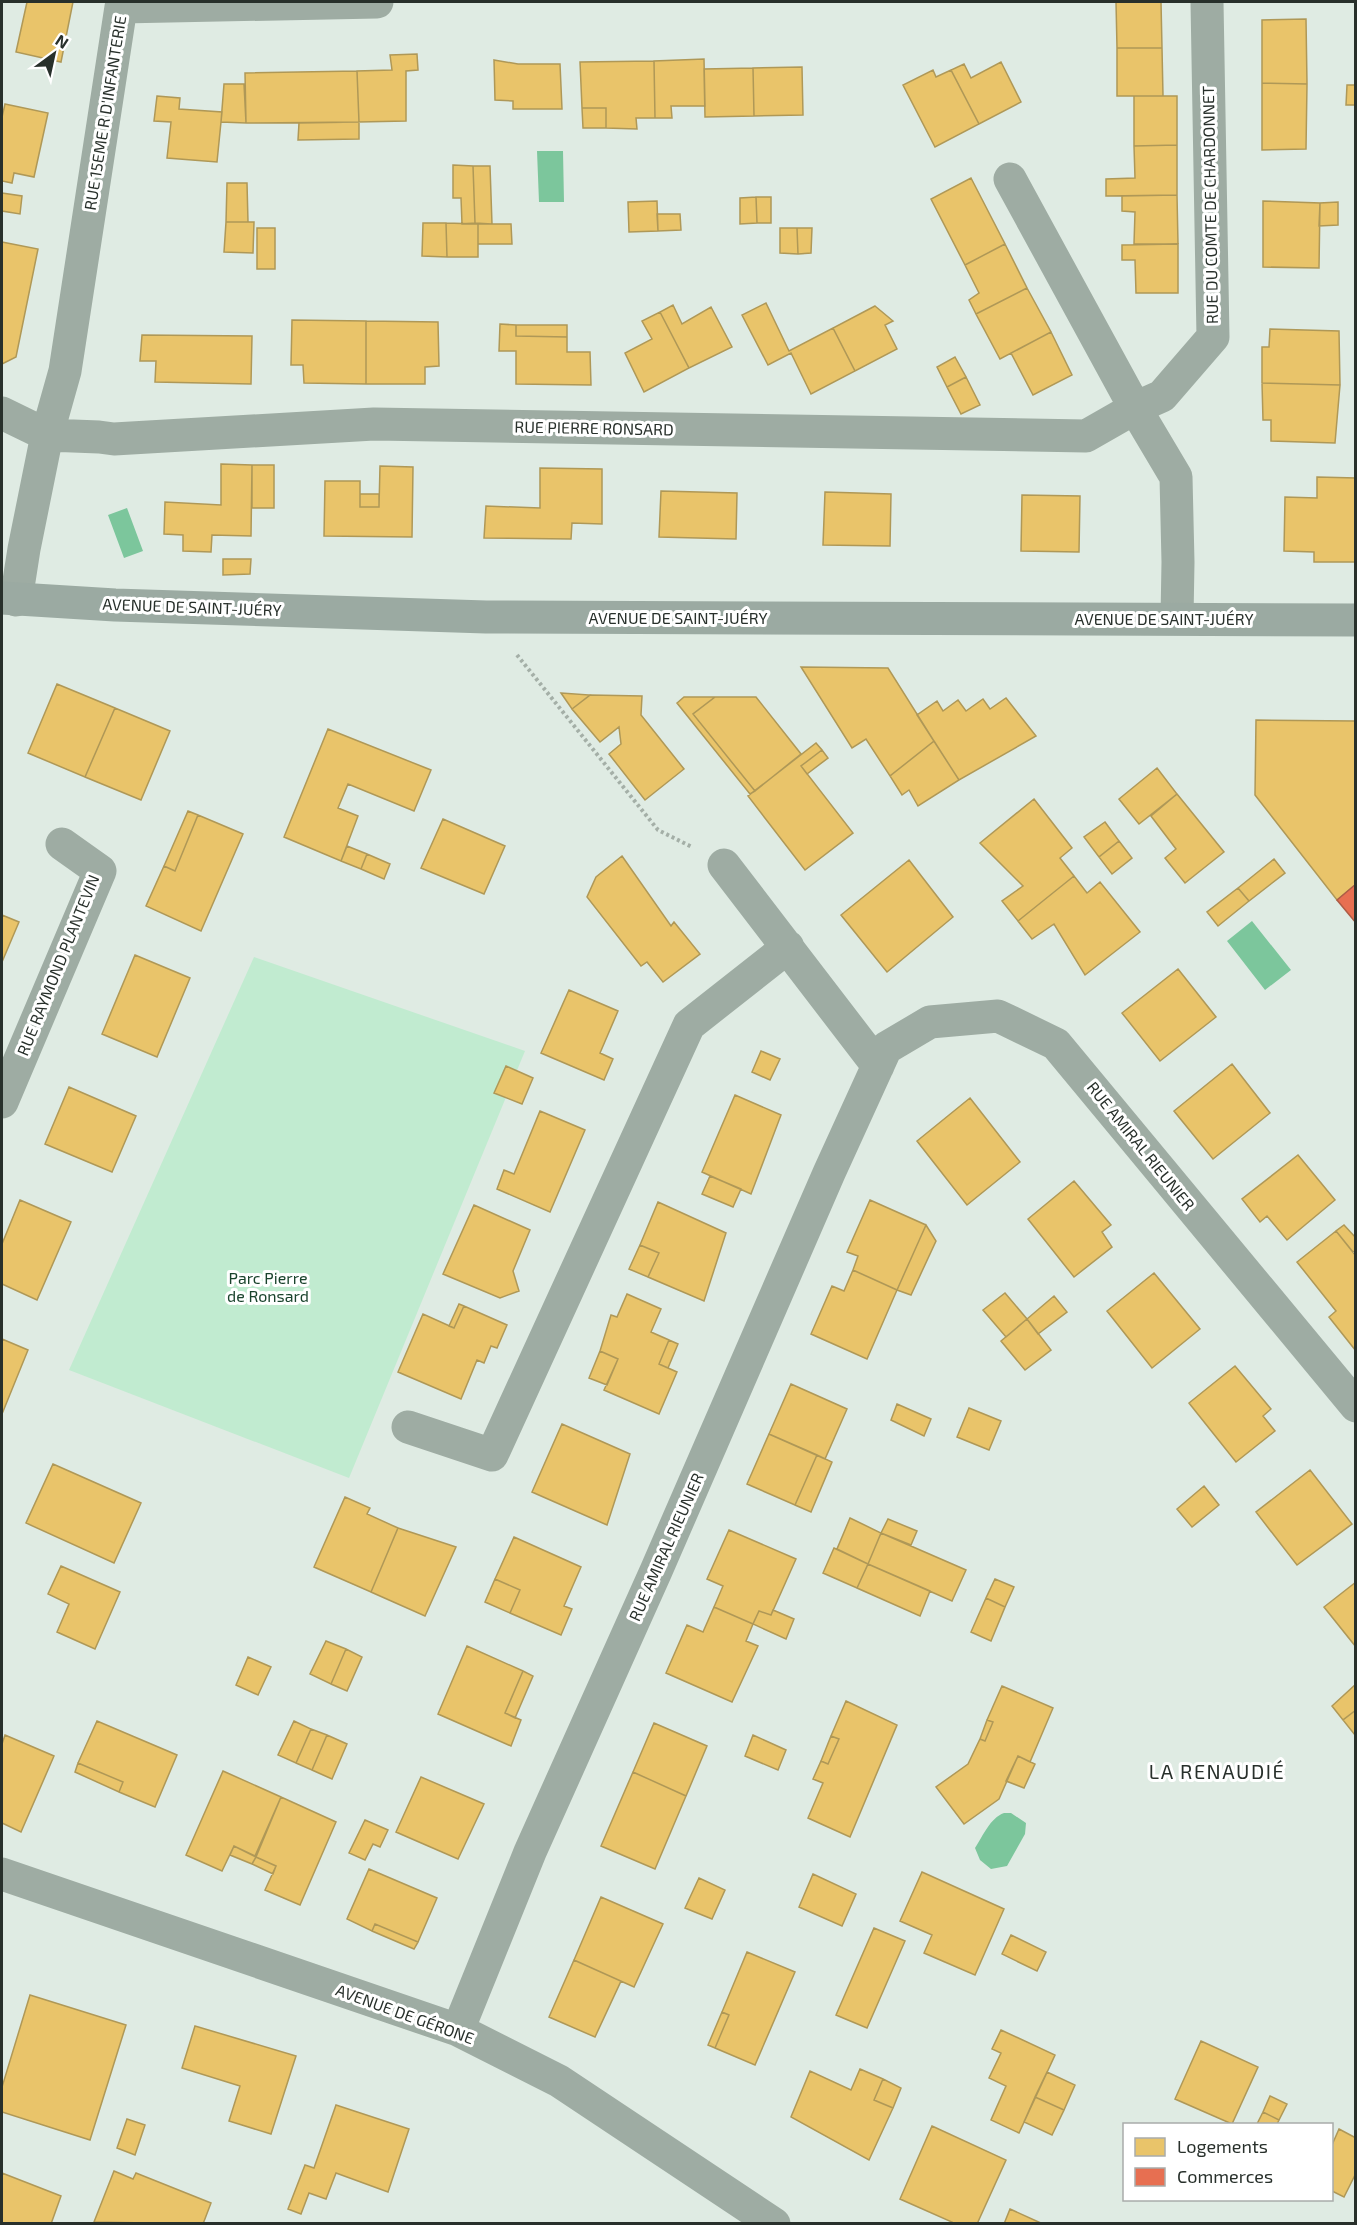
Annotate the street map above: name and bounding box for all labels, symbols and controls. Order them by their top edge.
street label: RUE 15EME R D'INFANTERIE [80,14,129,212]
north arrow [24,24,84,84]
text: N [52,30,72,52]
street label: RUE DU COMTE DE CHARDONNET [1198,86,1221,324]
street label: RUE PIERRE RONSARD [514,417,674,438]
street label: AVENUE DE SAINT-JUÉRY [102,594,282,619]
street label: AVENUE DE SAINT-JUÉRY [589,608,768,627]
street label: AVENUE DE SAINT-JUÉRY [1075,609,1254,628]
street label: RUE RAYMOND PLANTEVIN [12,871,103,1058]
street label: RUE AMIRAL RIEUNIER [1084,1077,1199,1214]
park label: Parc Pierre de Ronsard [227,1268,309,1305]
street label: RUE AMIRAL RIEUNIER [624,1470,707,1624]
district label: LA RENAUDIÉ [1149,1759,1285,1783]
street label: AVENUE DE GÉRONE [334,1980,477,2047]
legend [1123,2123,1333,2201]
text: Logements [1177,2135,1268,2157]
text: Commerces [1177,2165,1273,2187]

